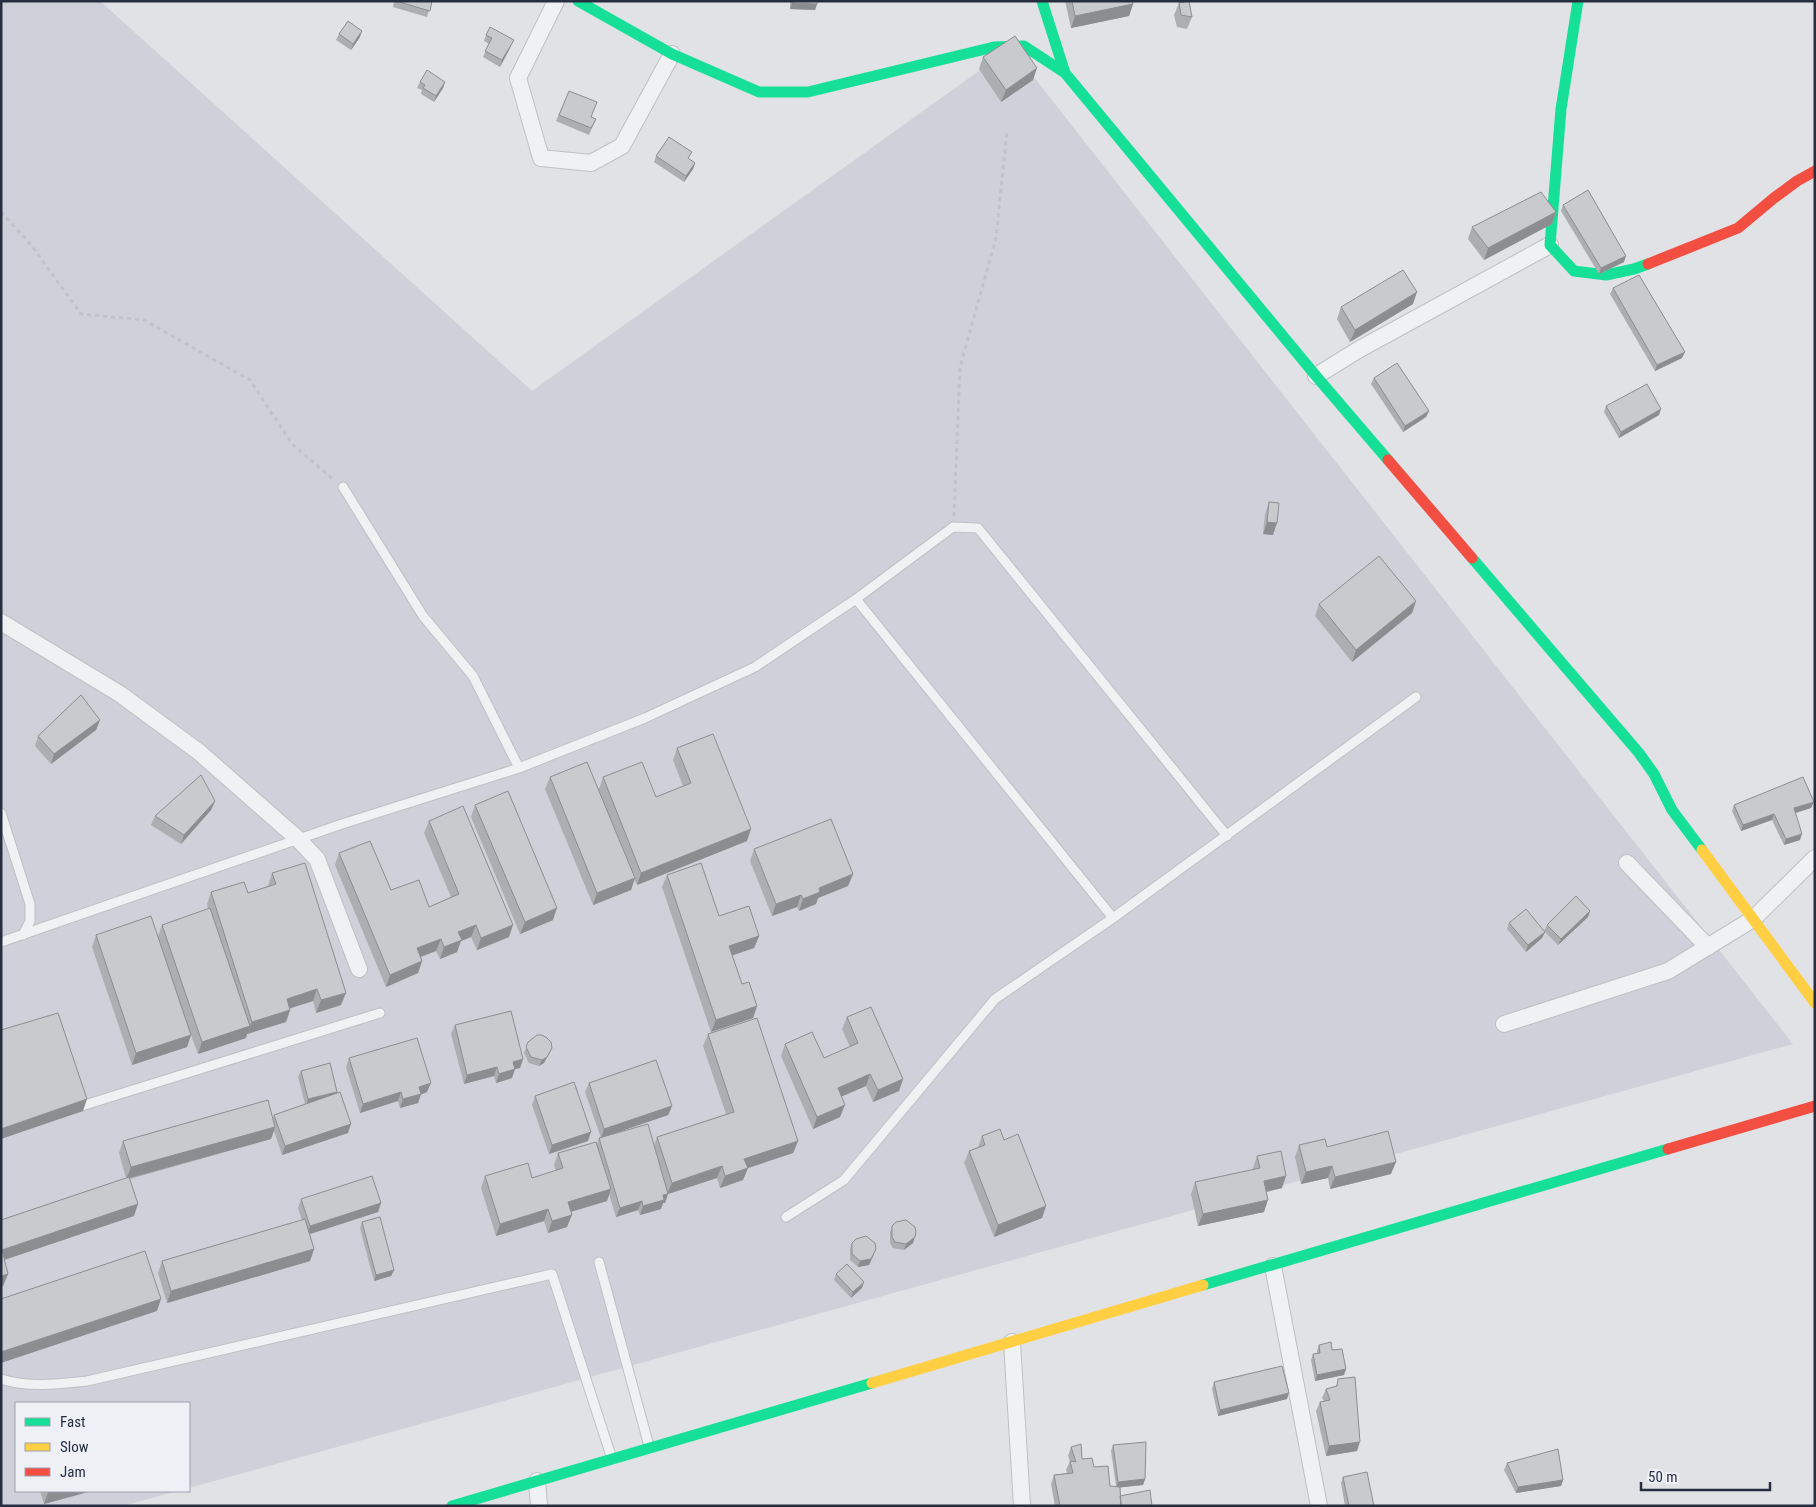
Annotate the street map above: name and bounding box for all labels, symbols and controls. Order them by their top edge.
legend [15,1402,190,1492]
text: Fast [60,1413,85,1431]
text: Slow [60,1438,89,1456]
scale bar [1641,1460,1770,1492]
text: Jam [60,1463,86,1481]
text: 50 m [1648,1468,1678,1486]

